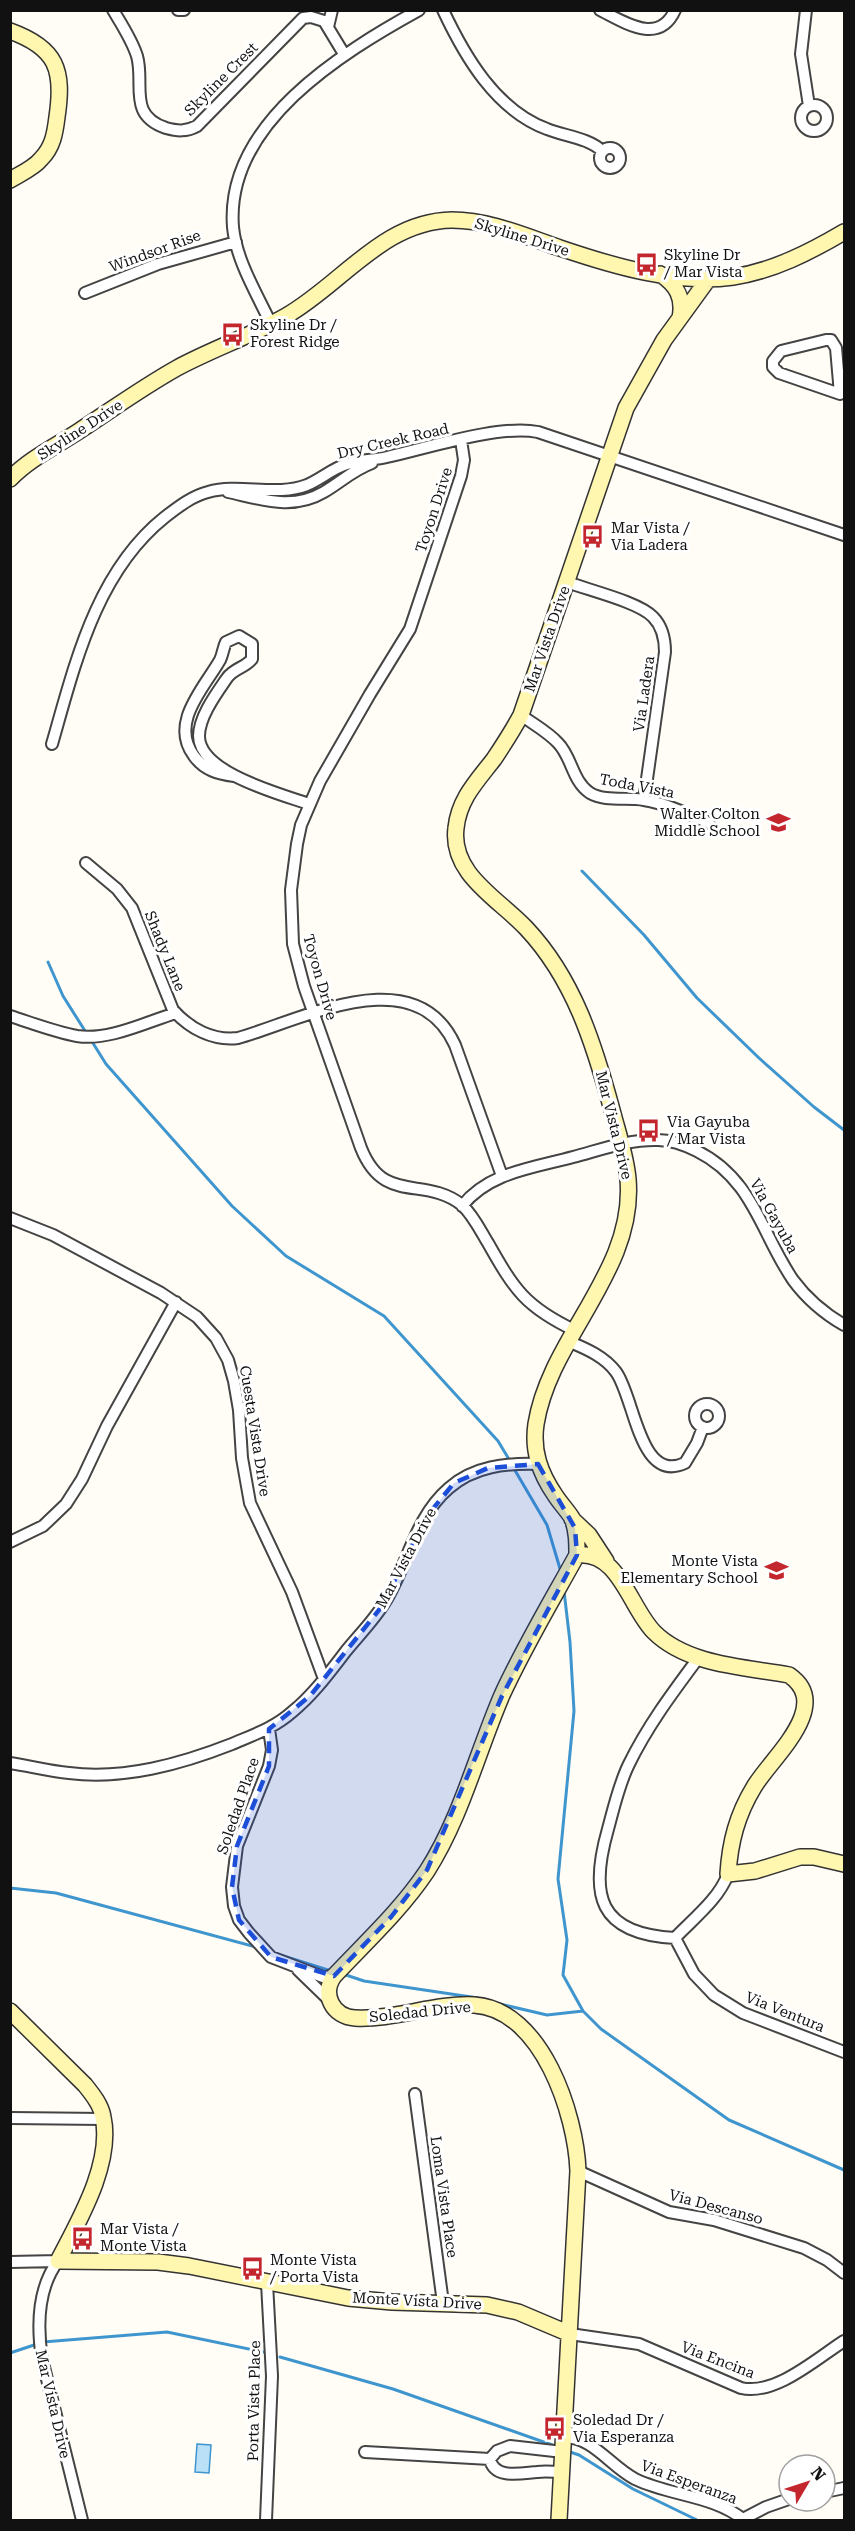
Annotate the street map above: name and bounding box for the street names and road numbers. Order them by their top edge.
street label: Skyline Crest [181,38,262,119]
street label: Skyline Drive [473,214,571,260]
street label: Windsor Rise [107,226,203,276]
street label: Skyline Drive [34,396,126,464]
street label: Dry Creek Road [335,419,451,463]
street label: Toyon Drive [412,465,456,555]
street label: Mar Vista Drive [520,583,574,695]
street label: Via Ladera [630,655,658,733]
street label: Toda Vista [598,770,676,802]
street label: Shady Lane [141,908,189,994]
street label: Toyon Drive [299,932,341,1022]
street label: Mar Vista Drive [592,1069,636,1181]
street label: Via Gayuba [746,1175,802,1257]
street label: Cuesta Vista Drive [236,1364,274,1498]
street label: Mar Vista Drive [372,1505,440,1611]
street label: Soledad Place [213,1755,263,1857]
street label: Via Ventura [743,1988,827,2036]
street label: Soledad Drive [368,1998,472,2026]
street label: Loma Vista Place [427,2135,461,2259]
street label: Via Descanso [667,2186,765,2228]
street label: Monte Vista Drive [352,2289,482,2313]
street label: Via Encina [679,2338,757,2382]
street label: Porta Vista Place [244,2340,264,2462]
street label: Mar Vista Drive [32,2348,74,2460]
street label: Via Esperanza [638,2456,740,2508]

